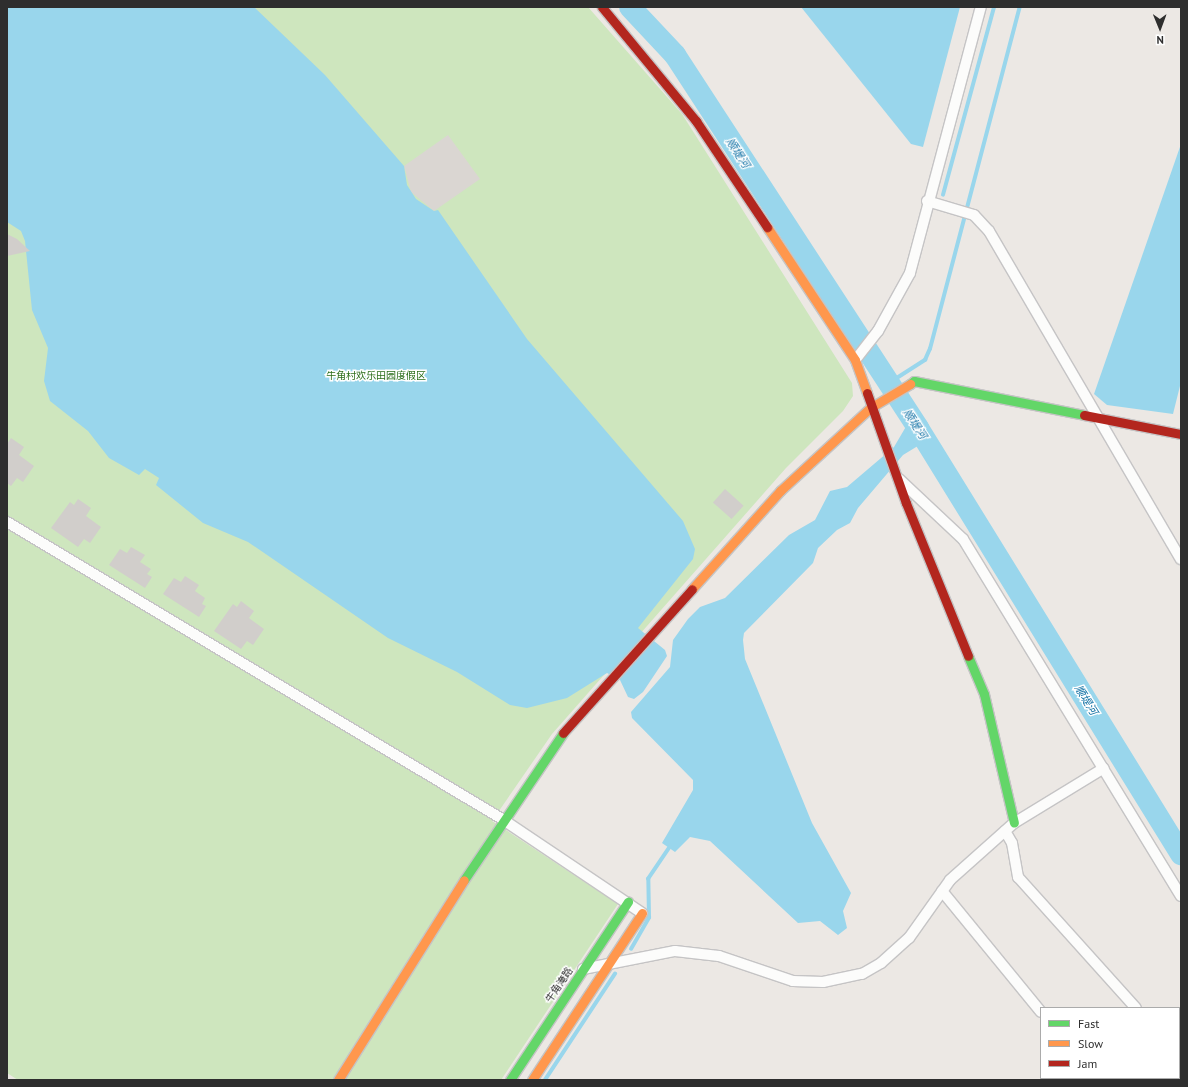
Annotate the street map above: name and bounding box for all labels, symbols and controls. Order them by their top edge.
north arrow [1140,8,1180,48]
text: N [1156,33,1164,47]
water label: 顺堤河 [723,136,753,170]
park label: 牛角村欢乐田园度假区 [326,370,426,382]
water label: 顺堤河 [900,407,930,441]
water label: 顺堤河 [1072,683,1100,717]
street label: 牛角淹路 [543,965,575,1005]
legend [1040,1007,1180,1079]
text: Fast [1078,1016,1099,1031]
text: Slow [1078,1036,1103,1051]
text: Jam [1078,1056,1097,1071]

